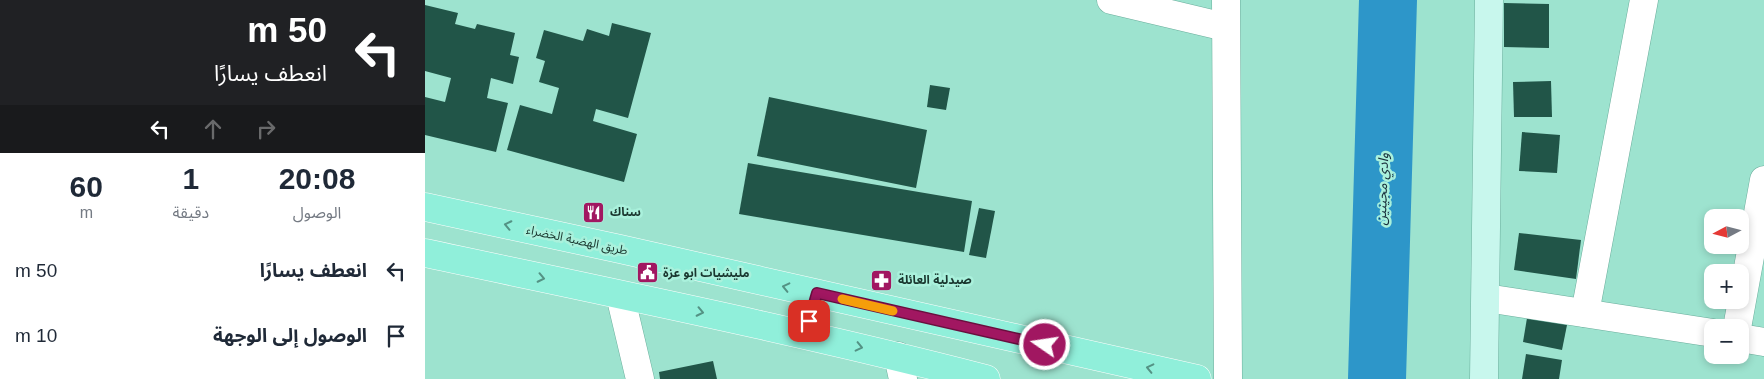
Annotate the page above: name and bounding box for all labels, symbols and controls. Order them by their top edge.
text: 50 m [247,10,327,49]
icon: left [345,20,410,85]
text: انعطف يسارًا [214,61,327,86]
icon: left [146,115,174,143]
icon: ahead [199,115,227,143]
icon: right [252,115,280,143]
water label: وادي مجينين [1373,152,1395,226]
text: 1 [182,162,199,195]
text: 20:08 [279,162,355,195]
text: 60 [70,170,103,203]
restaurant icon: سناك [582,200,606,224]
text: m [80,204,93,221]
text: دقيقة [173,204,209,221]
text: الوصول [293,204,341,221]
place label: سناك [610,205,641,219]
north arrow [1704,209,1749,254]
map controls [1704,209,1749,364]
one-way arrow [503,220,512,231]
street label: طريق الهضبة الخضراء [525,222,629,259]
icon: left [382,257,410,285]
text: 50 m [15,260,57,281]
text: انعطف يسارًا [260,260,367,281]
public building icon: مليشيات ابو عزة [635,261,659,285]
button: + [1704,264,1749,309]
place label: مليشيات ابو عزة [663,266,750,280]
pharmacy icon: صيدلية العائلة [870,268,894,292]
one-way arrow [537,272,545,283]
place label: صيدلية العائلة [898,273,972,287]
one-way arrow [782,282,791,292]
pin [788,300,830,342]
one-way arrow [695,306,704,317]
icon: arrive [795,307,823,335]
position arrow [1018,318,1070,370]
button: − [1704,319,1749,364]
icon: arrive [382,322,410,350]
text: 10 m [15,325,57,346]
text: الوصول إلى الوجهة [213,325,367,346]
one-way arrow [854,341,863,352]
one-way arrow [1145,363,1154,374]

